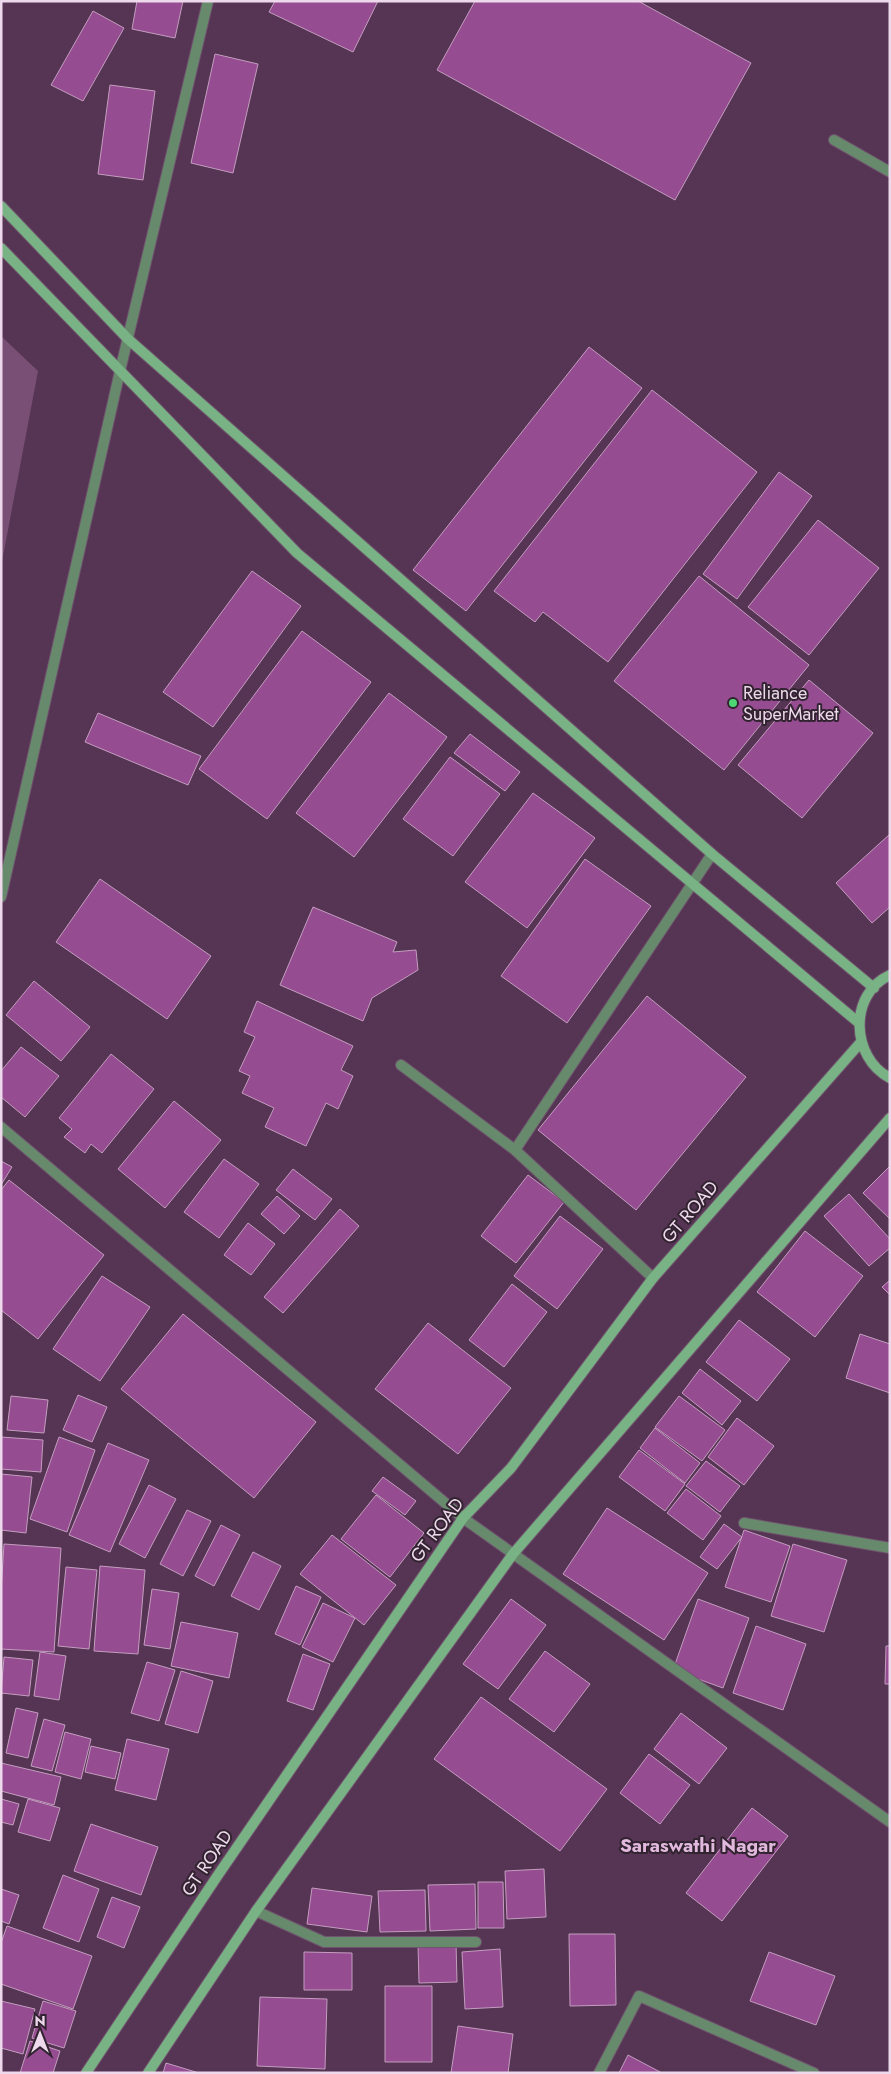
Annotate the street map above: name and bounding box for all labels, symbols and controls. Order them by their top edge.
place label: Reliance SuperMarket [743,680,839,727]
marker: Reliance SuperMarket [727,697,739,709]
street label: GT ROAD [656,1175,724,1249]
street label: GT ROAD [404,1492,470,1568]
street label: GT ROAD [175,1825,239,1901]
district label: Saraswathi Nagar [620,1832,776,1859]
north arrow [15,2009,65,2059]
text: N [34,2011,46,2031]

